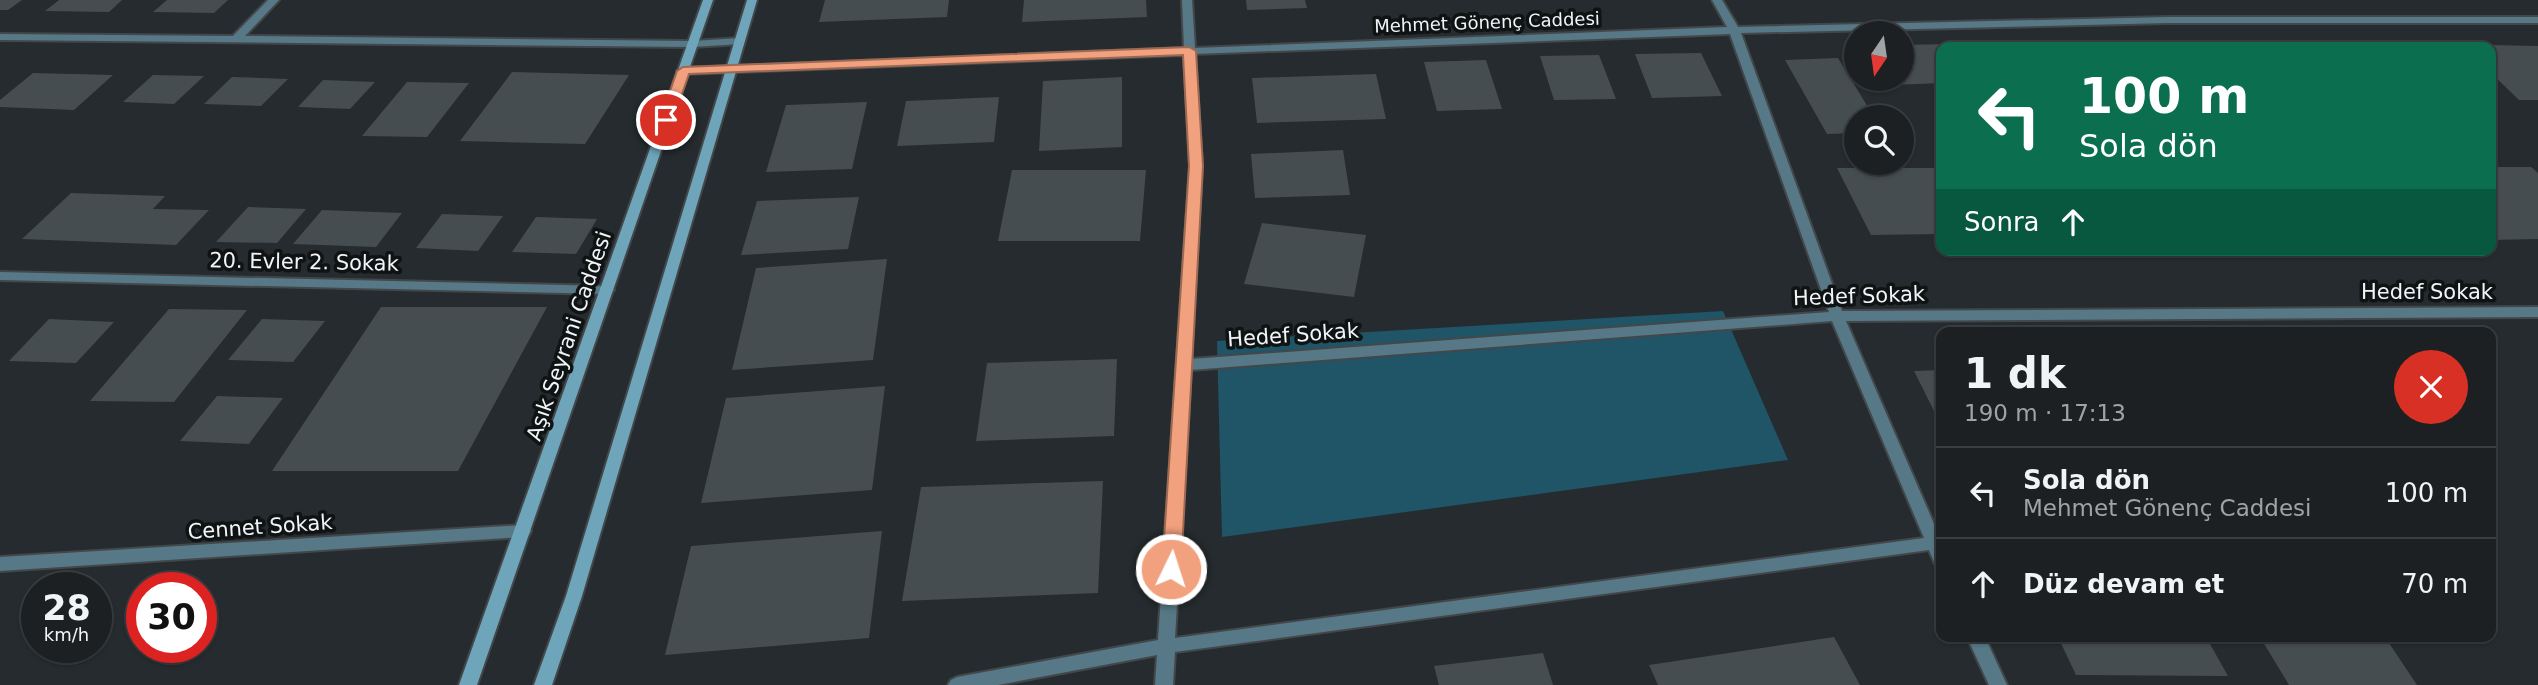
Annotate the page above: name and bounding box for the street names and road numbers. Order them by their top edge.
street label: Mehmet Gönenç Caddesi [1374,8,1600,36]
street label: Aşık Seyrani Caddesi [522,228,616,444]
street label: 20. Evler 2. Sokak [209,248,400,276]
street label: Hedef Sokak [2361,280,2494,304]
street label: Hedef Sokak [1793,282,1926,310]
street label: Hedef Sokak [1226,318,1361,352]
street label: Cennet Sokak [187,510,334,544]

